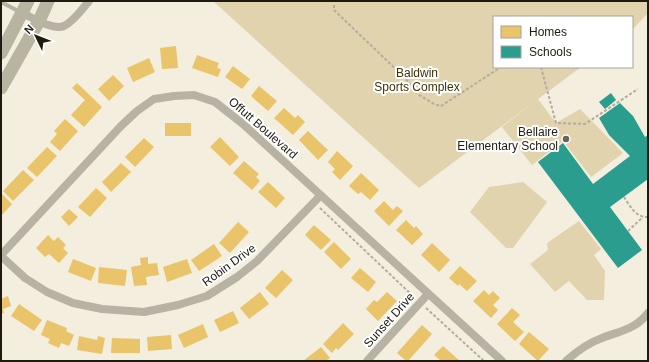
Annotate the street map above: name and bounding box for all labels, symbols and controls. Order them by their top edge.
north arrow [16,16,56,56]
legend [493,16,633,68]
text: N [22,22,36,36]
text: Homes [529,25,567,39]
text: Schools [529,45,572,59]
park label: Baldwin Sports Complex [374,66,460,94]
street label: Offutt Boulevard [226,94,300,162]
place label: Bellaire Elementary School [457,125,558,153]
marker: Bellaire Elementary School [561,134,571,144]
street label: Robin Drive [200,241,259,289]
street label: Sunset Drive [361,290,417,350]

